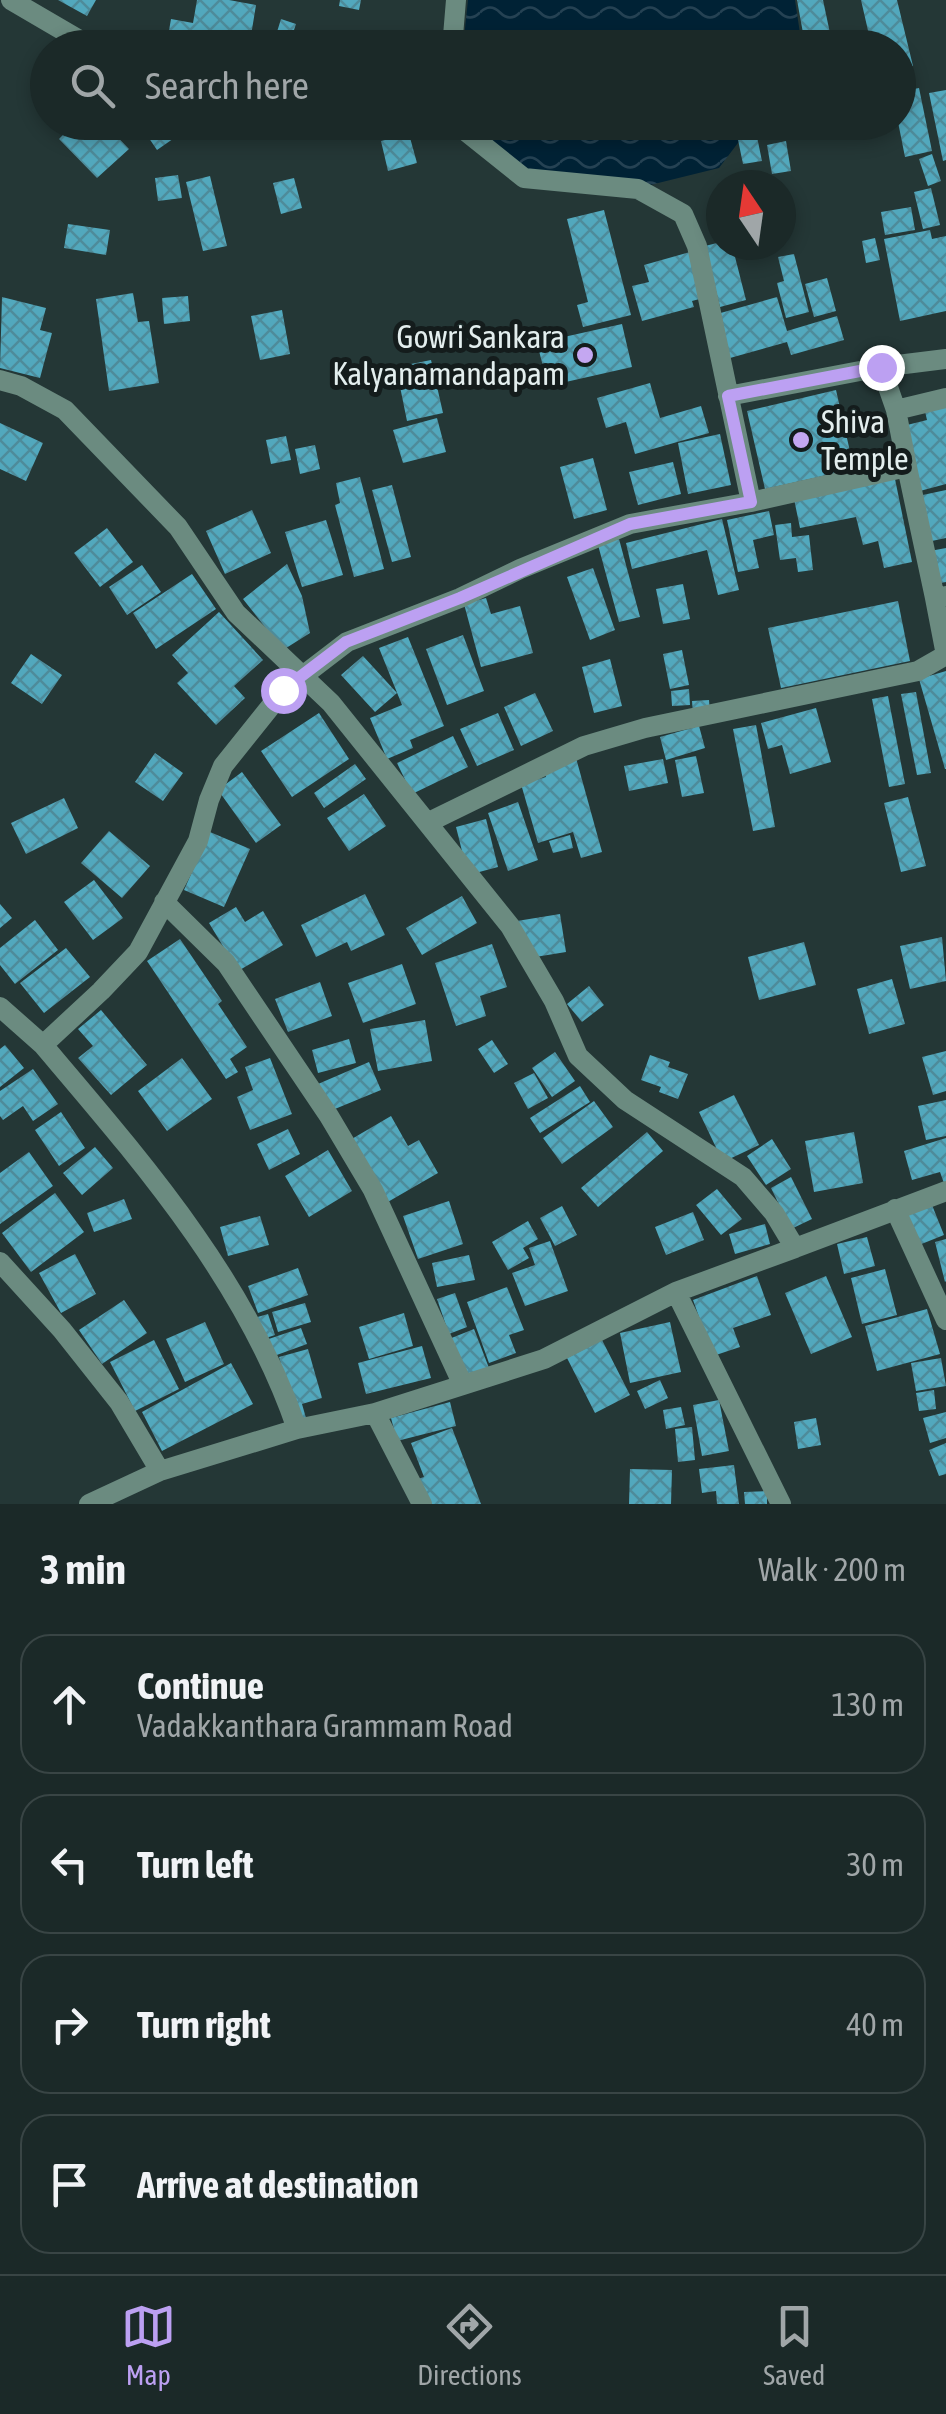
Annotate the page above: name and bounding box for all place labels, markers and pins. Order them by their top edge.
place label: Gowri Sankara Kalyanamandapam [332,318,565,392]
marker: Gowri Sankara Kalyanamandapam [574,344,596,366]
place label: Shiva Temple [821,403,909,477]
marker: Shiva Temple [790,429,812,451]

